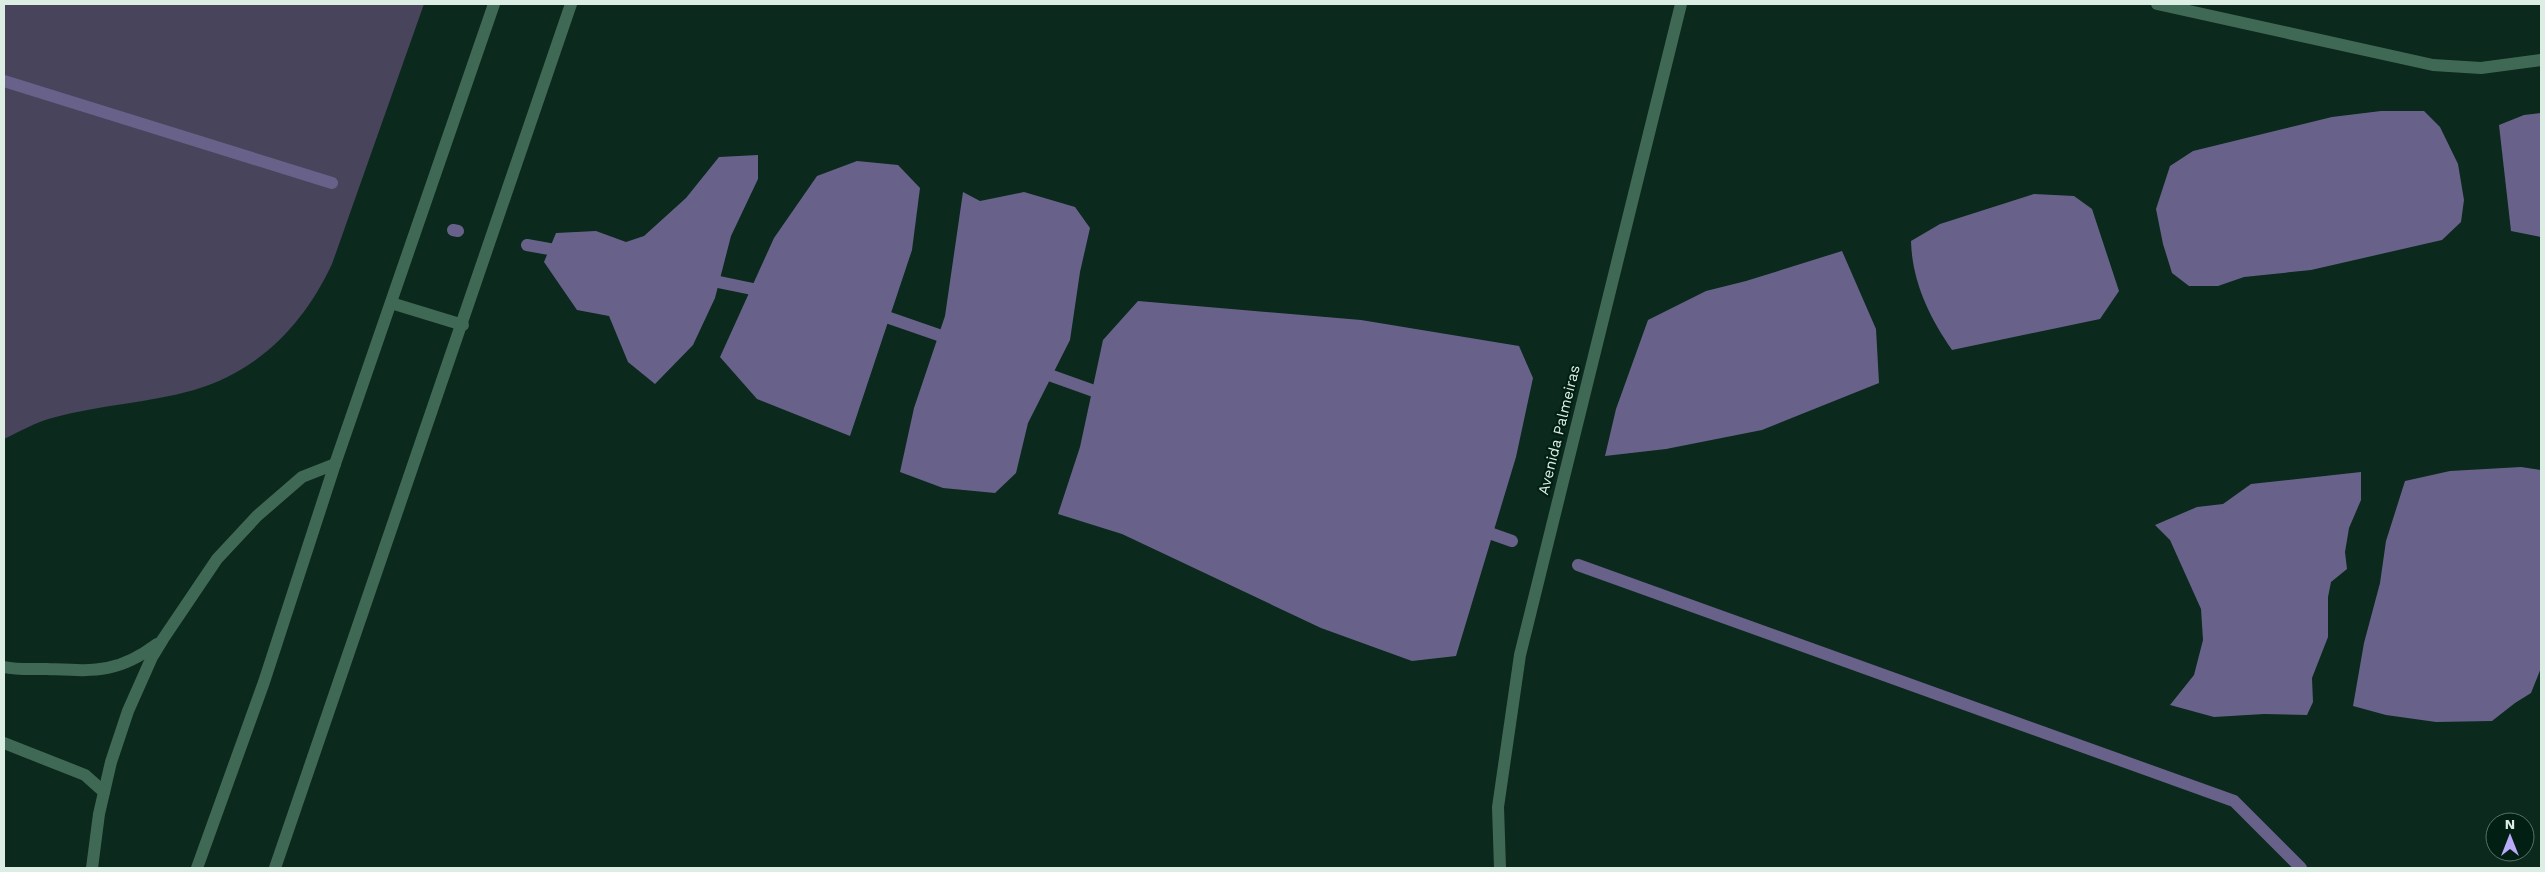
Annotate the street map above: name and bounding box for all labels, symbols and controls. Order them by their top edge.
street label: Avenida Palmeiras [1534,363,1584,497]
north arrow [2485,812,2535,862]
text: N [2505,816,2515,832]

